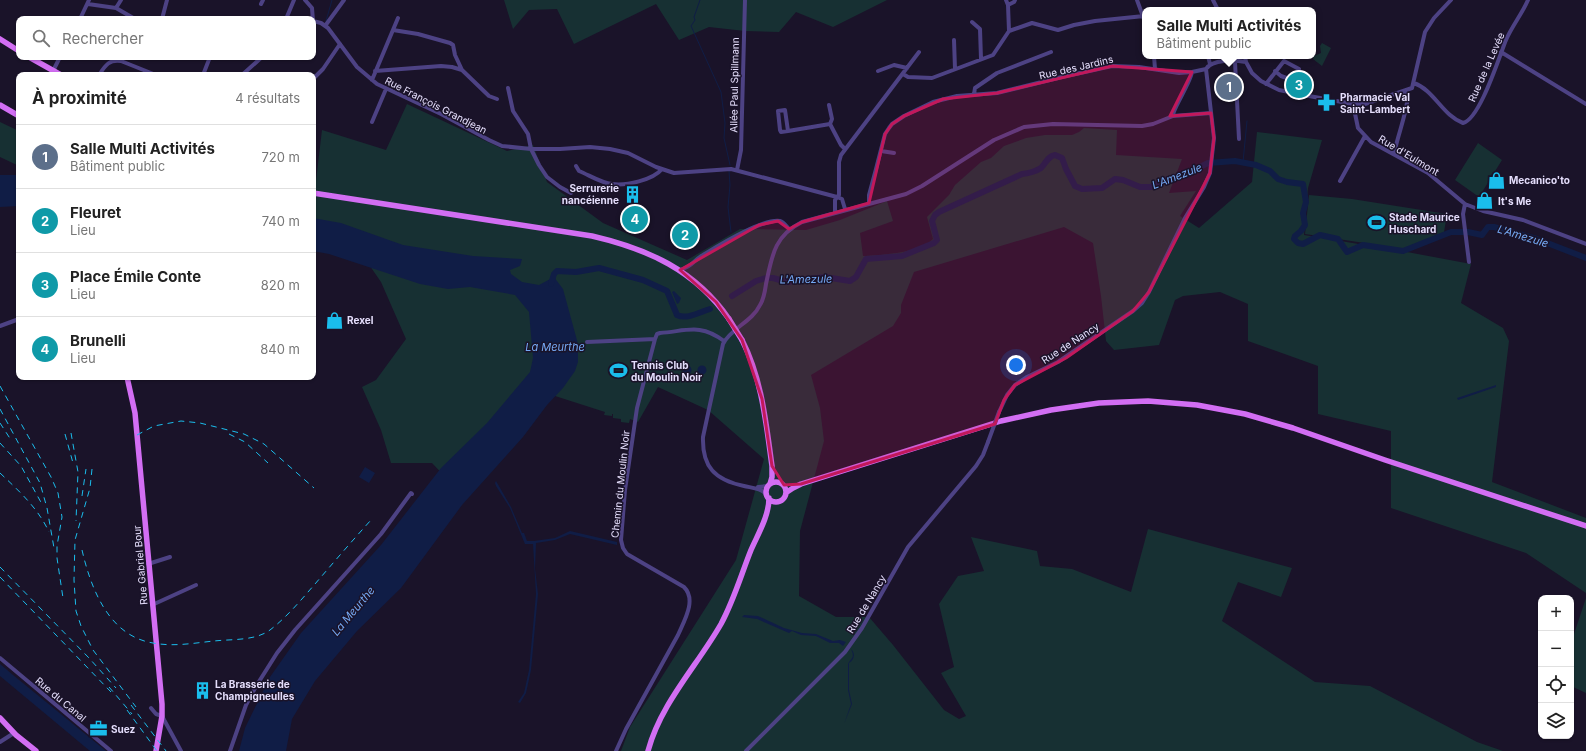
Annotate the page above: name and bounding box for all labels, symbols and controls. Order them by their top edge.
popup [1142,7,1316,59]
search box [16,16,316,60]
text: Salle Multi Activités [1157,16,1301,35]
icon: search [30,27,52,49]
text: Rechercher [62,29,144,48]
street label: Rue de la Levée [1465,30,1507,104]
text: Bâtiment public [1157,35,1252,51]
street label: Allée Paul Spillmann [727,37,741,133]
street label: Rue des Jardins [1038,53,1114,81]
pin: 3 [1286,70,1312,100]
pin: 1 [1216,72,1242,102]
street label: Rue François Grandjean [383,74,489,136]
text: À proximité [32,88,127,108]
text: 4 résultats [235,90,300,106]
place label: Pharmacie Val Saint-Lambert [1340,91,1411,115]
pharmacy icon: Pharmacie Val Saint-Lambert [1317,93,1337,113]
street label: Rue d'Eulmont [1377,132,1442,178]
text: Salle Multi Activités [70,139,215,158]
text: 1 [42,149,48,165]
text: 720 m [261,149,300,165]
text: Bâtiment public [70,158,165,174]
water label: L'Amezule [1150,160,1204,192]
shop icon: Mecanico'to [1486,170,1506,190]
place label: Mecanico'to [1509,174,1570,186]
place label: Serrurerie nancéienne [562,182,619,206]
building icon: Serrurerie nancéienne [622,184,642,204]
shop icon: It's Me [1475,191,1495,211]
place label: It's Me [1498,195,1531,207]
text: Fleuret [70,203,121,222]
pin: 4 [622,204,648,234]
place label: Stade Maurice Huschard [1389,211,1460,235]
text: 2 [41,213,49,229]
text: 740 m [262,213,300,229]
sports icon: Stade Maurice Huschard [1366,213,1386,233]
pin: 2 [672,220,698,250]
text: Lieu [70,222,96,238]
water label: L'Amezule [1496,222,1550,250]
text: Place Émile Conte [70,267,201,286]
water label: L'Amezule [780,272,832,286]
text: 3 [41,277,49,293]
text: 820 m [261,277,300,293]
text: Lieu [70,286,96,302]
shop icon: Rexel [324,310,344,330]
place label: Rexel [347,314,374,326]
street label: Rue de Nancy [1039,320,1101,366]
text: Brunelli [70,331,126,350]
water label: La Meurthe [525,340,585,354]
text: 4 [41,341,49,357]
text: 840 m [260,341,300,357]
text: Lieu [70,350,96,366]
your location [1006,355,1026,375]
place label: Tennis Club du Moulin Noir [631,359,702,383]
sports icon: Tennis Club du Moulin Noir [608,361,628,381]
street label: Chemin du Moulin Noir [608,429,632,538]
street label: Rue Gabriel Bour [131,524,149,605]
street label: Rue de Nancy [844,572,888,635]
water label: La Meurthe [328,584,378,638]
map controls [1538,595,1574,739]
button: + [1538,595,1574,631]
button: − [1538,631,1574,667]
button: locate [1538,667,1574,703]
street label: Rue du Canal [33,674,89,724]
place label: La Brasserie de Champigneulles [215,678,295,703]
building icon: La Brasserie de Champigneulles [192,680,212,700]
button: layers [1538,703,1574,739]
office icon: Suez [88,719,108,739]
place label: Suez [111,723,136,735]

